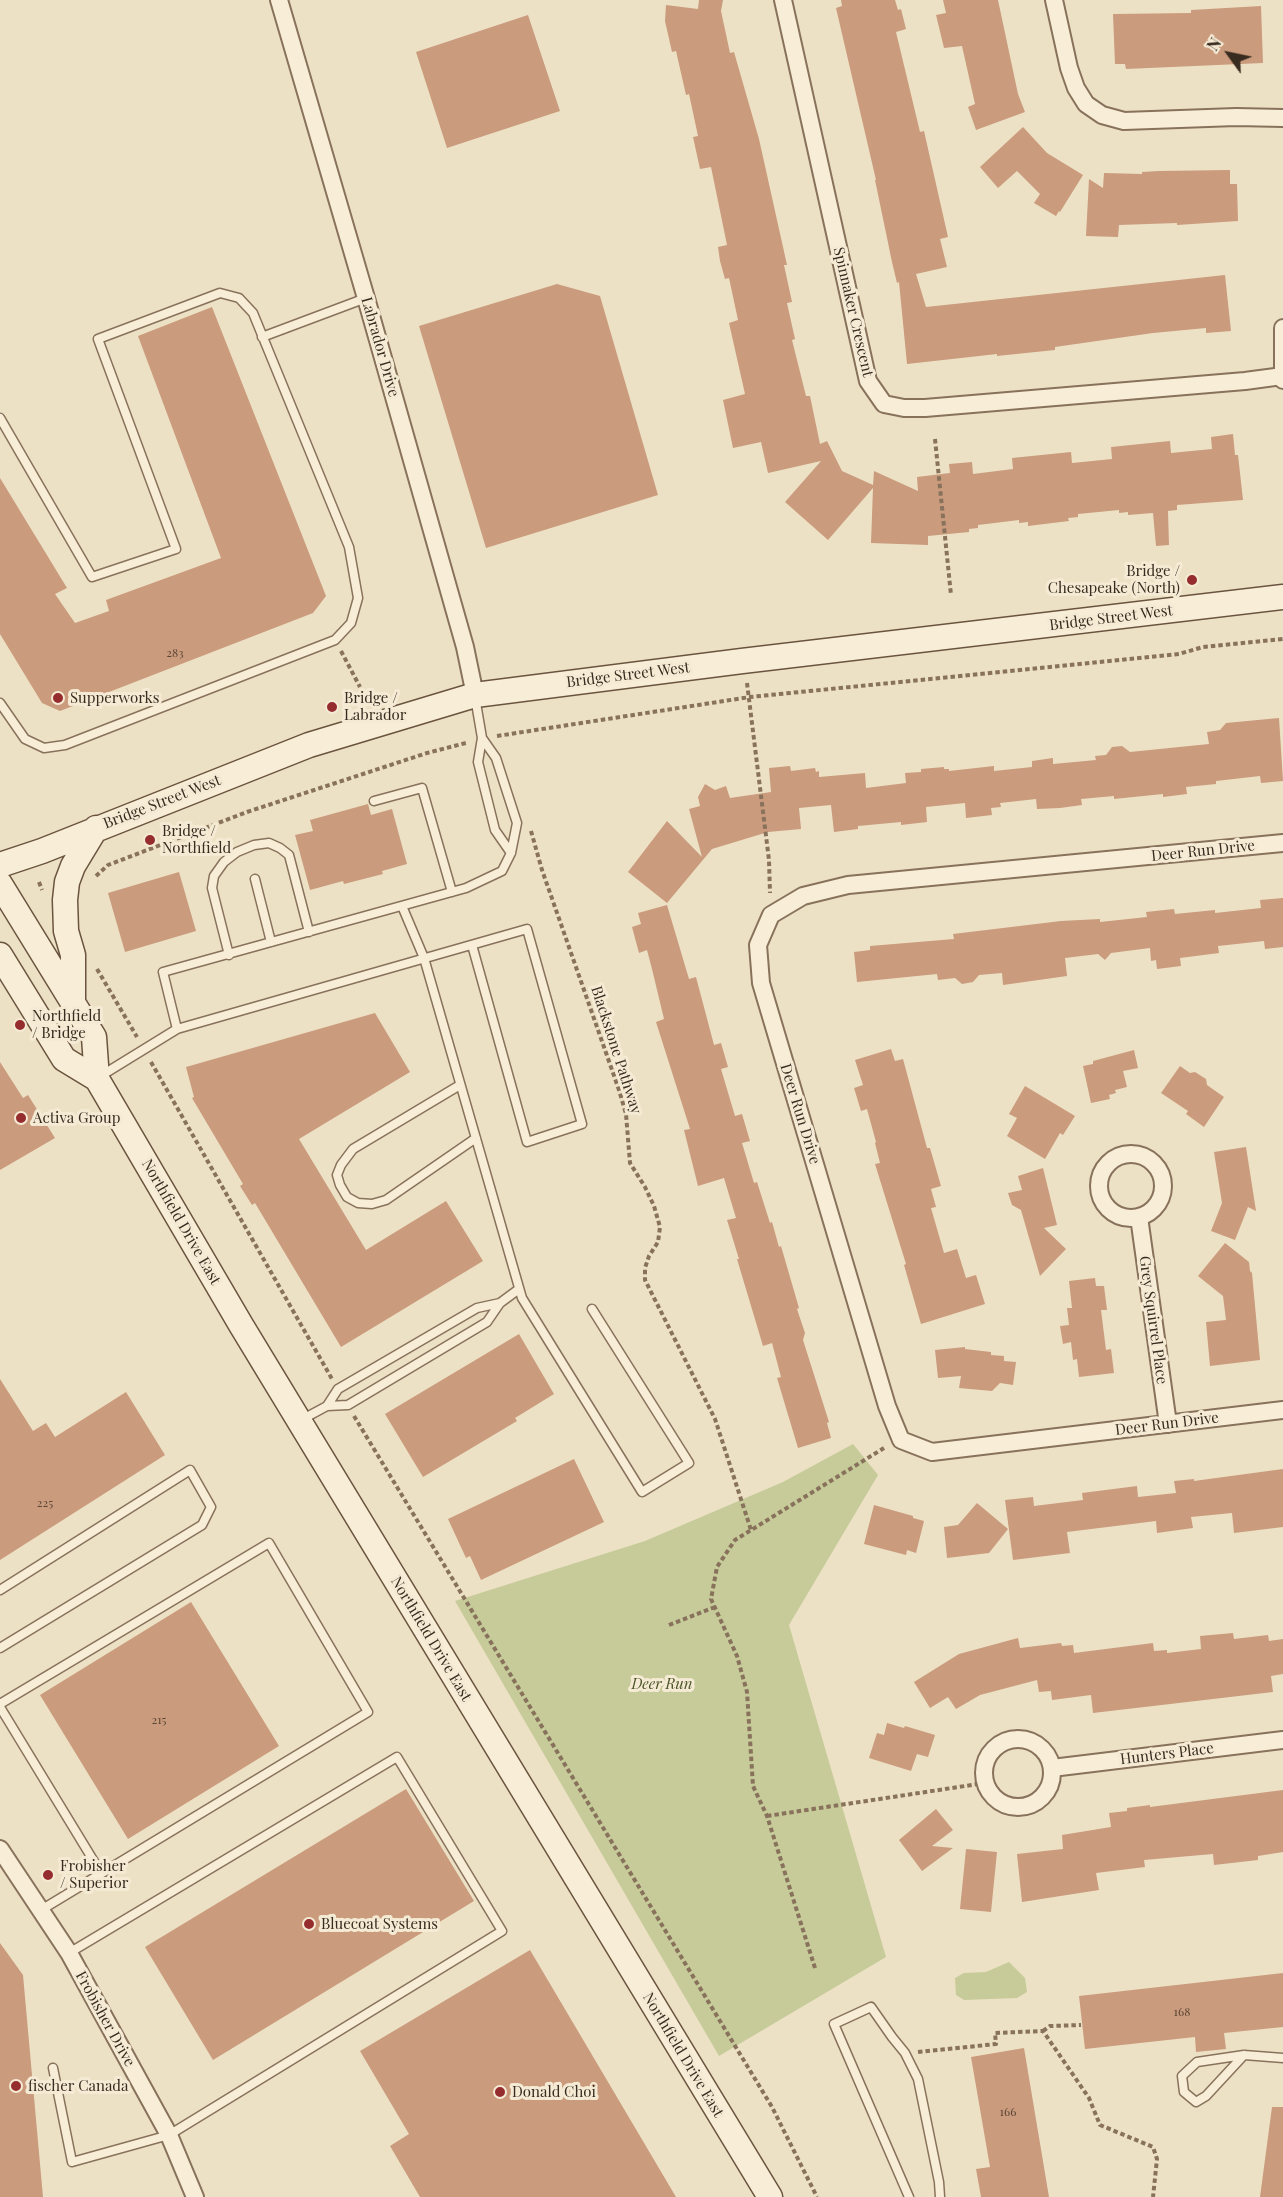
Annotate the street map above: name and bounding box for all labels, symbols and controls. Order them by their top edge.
north arrow [1199,24,1259,84]
text: N [1202,33,1225,54]
street label: Spinnaker Crescent [829,245,877,379]
street label: Labrador Drive [357,295,403,399]
place label: Bridge / Chesapeake (North) [1048,562,1180,597]
marker: Bridge / Chesapeake (North) [1185,573,1199,587]
street label: Bridge Street West [1048,601,1174,635]
house number: 283 [166,646,184,660]
street label: Bridge Street West [565,658,691,692]
place label: Supperworks [70,689,159,707]
place label: Bridge / Labrador [344,689,406,724]
marker: Supperworks [51,691,65,705]
marker: Bridge / Labrador [325,700,339,714]
street label: Bridge Street West [101,771,223,833]
place label: Bridge / Northfield [162,822,231,857]
marker: Bridge / Northfield [143,833,157,847]
street label: Deer Run Drive [1150,837,1256,865]
street label: Blackstone Pathway [587,984,645,1116]
place label: Northfield / Bridge [32,1007,101,1042]
marker: Northfield / Bridge [13,1018,27,1032]
street label: Deer Run Drive [776,1062,824,1166]
place label: Activa Group [33,1109,120,1127]
marker: Activa Group [14,1111,28,1125]
street label: Northfield Drive East [138,1156,224,1288]
street label: Grey Squirrel Place [1135,1255,1171,1385]
street label: Deer Run Drive [1114,1409,1220,1439]
house number: 225 [37,1496,53,1510]
street label: Northfield Drive East [387,1574,475,1704]
park label: Deer Run [631,1675,693,1693]
house number: 215 [151,1713,167,1727]
street label: Hunters Place [1119,1739,1215,1769]
place label: Frobisher / Superior [60,1857,128,1892]
marker: Frobisher / Superior [41,1868,55,1882]
place label: Bluecoat Systems [321,1915,438,1933]
marker: Bluecoat Systems [302,1917,316,1931]
street label: Frobisher Drive [71,1968,139,2070]
street label: Northfield Drive East [639,1990,727,2120]
house number: 168 [1174,2005,1190,2019]
place label: fischer Canada [28,2077,129,2095]
marker: fischer Canada [9,2079,23,2093]
place label: Donald Choi [512,2083,596,2101]
marker: Donald Choi [493,2085,507,2099]
house number: 166 [1000,2105,1016,2119]

